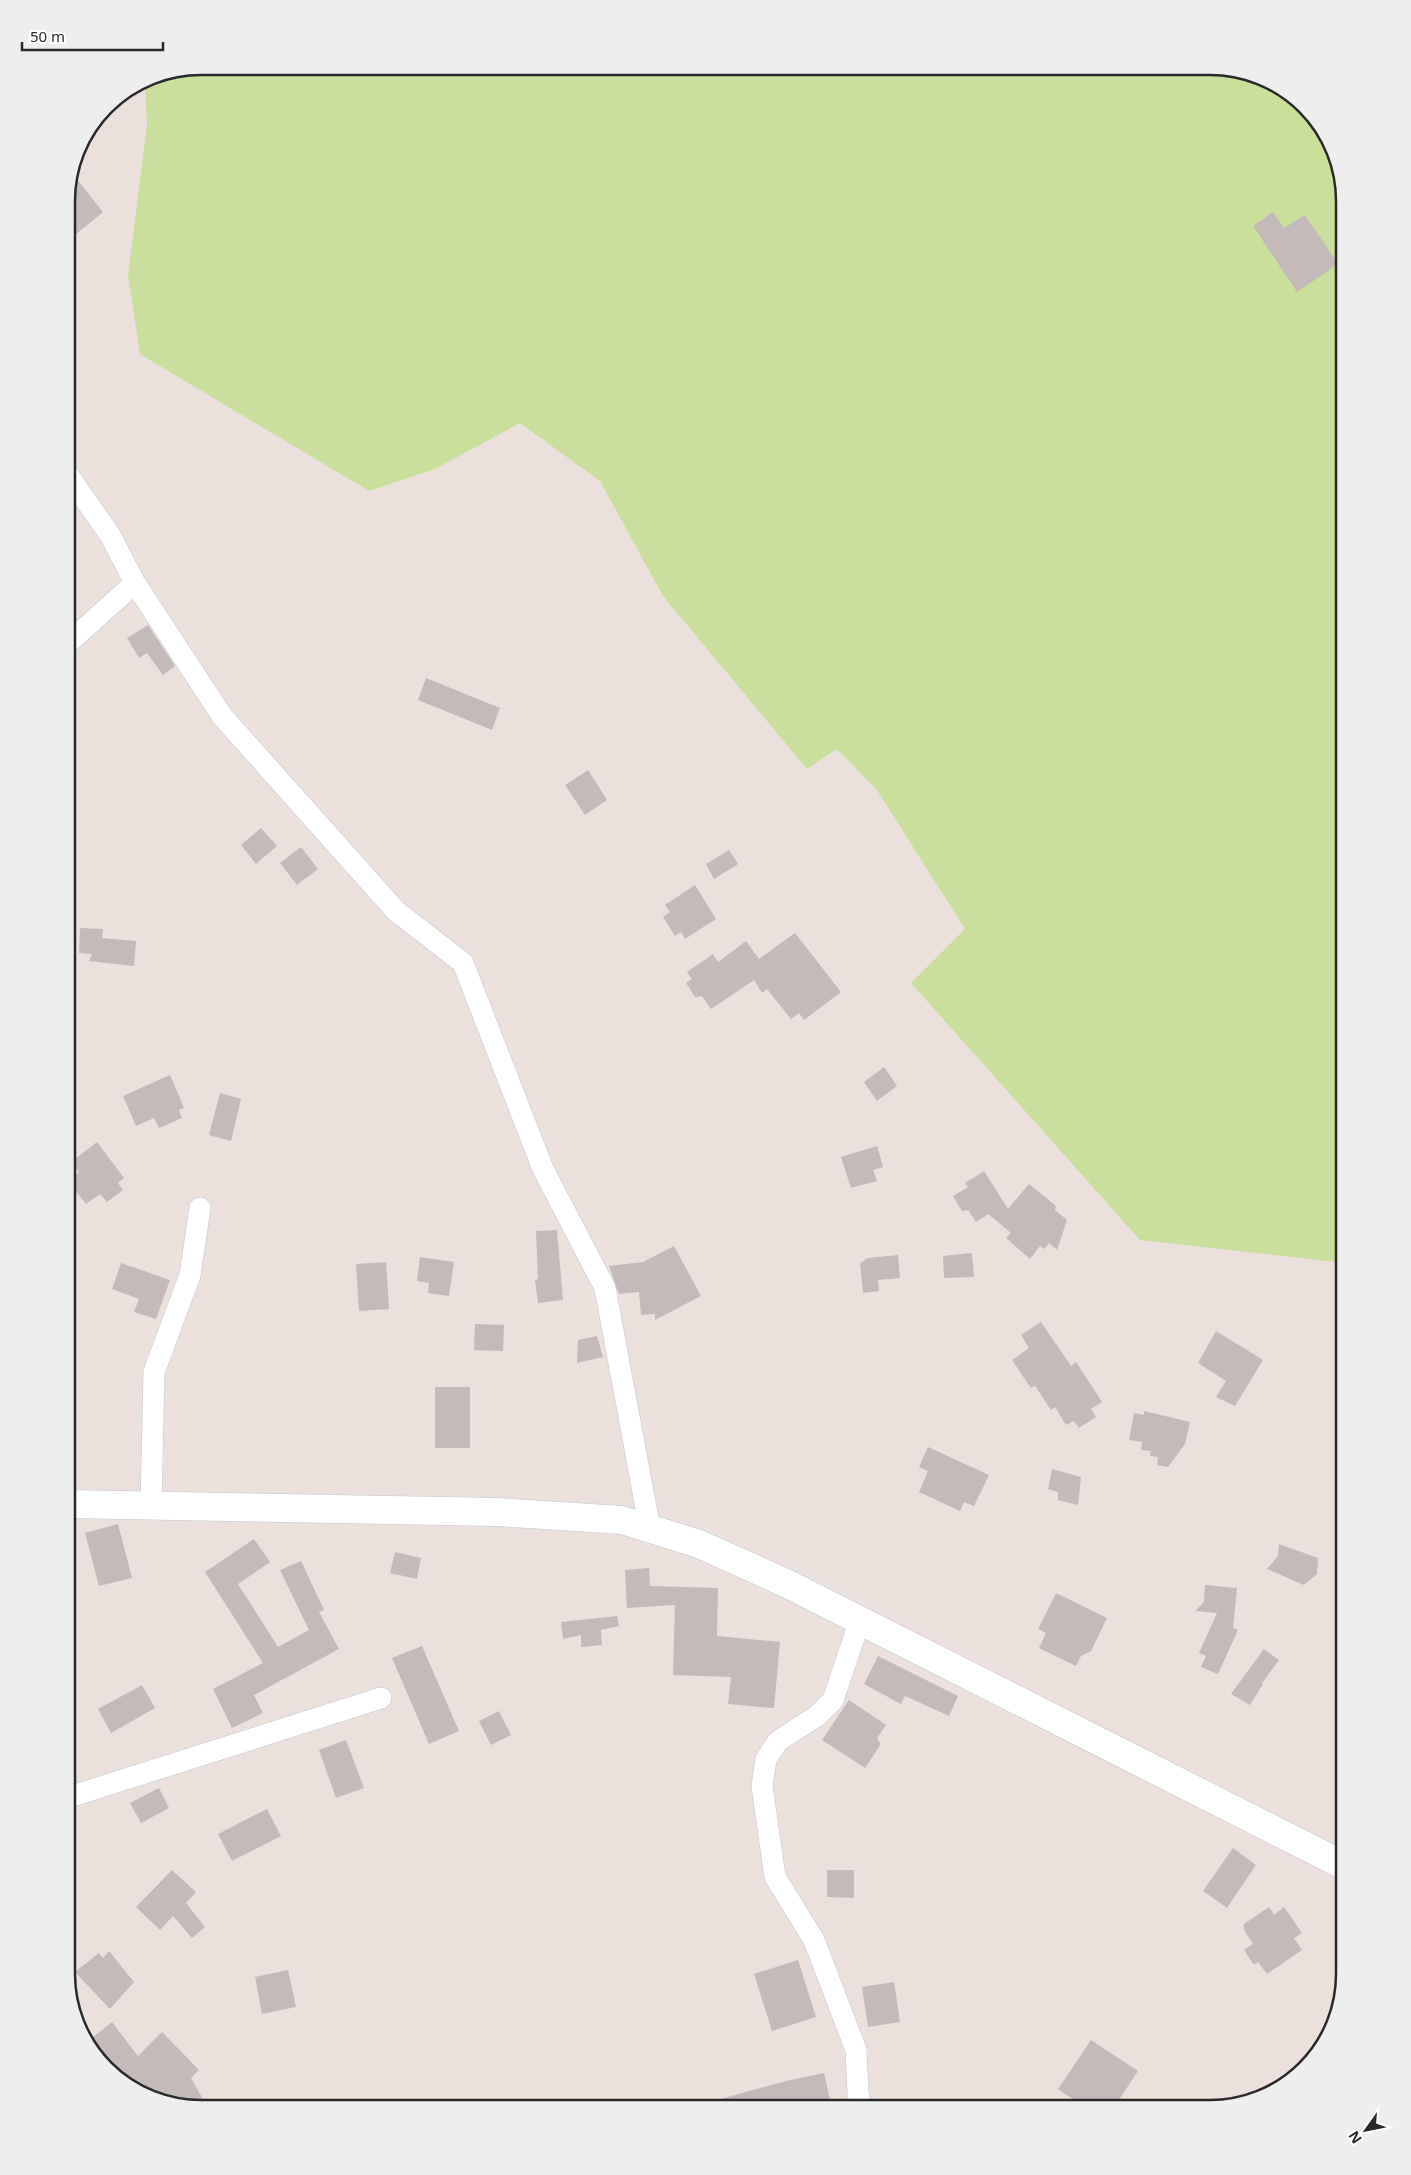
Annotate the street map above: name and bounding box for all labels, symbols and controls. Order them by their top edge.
scale bar [22,20,164,52]
text: 50 m [30,26,65,46]
north arrow [1341,2105,1391,2155]
text: N [1344,2127,1366,2147]

